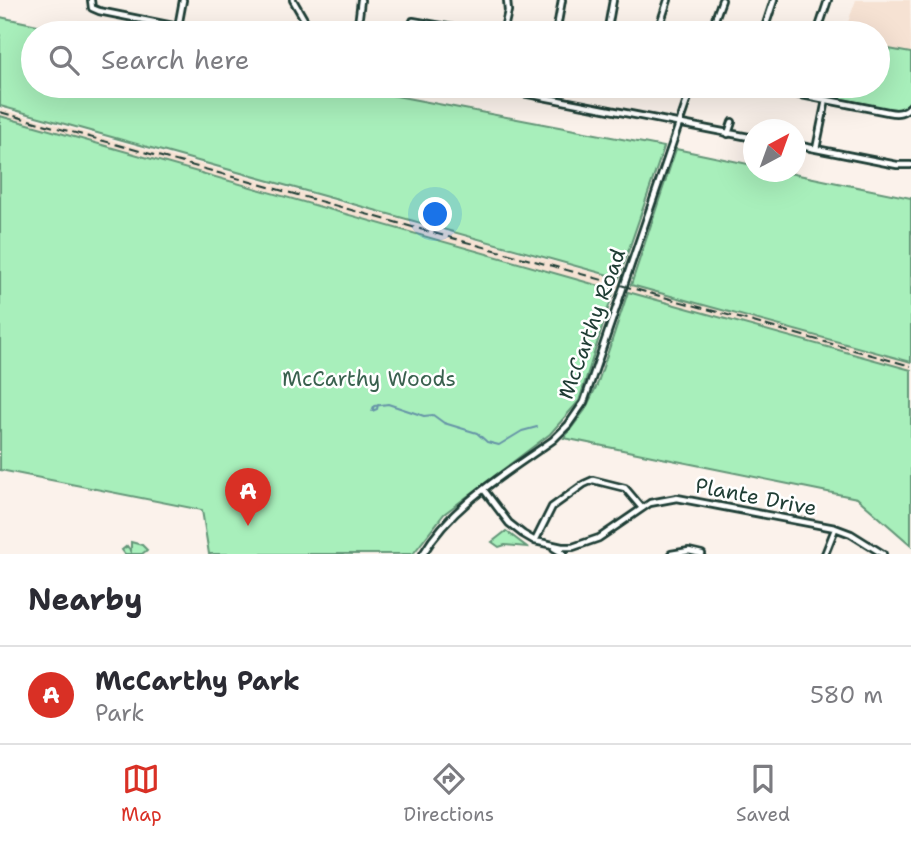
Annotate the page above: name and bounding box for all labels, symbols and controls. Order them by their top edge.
search box [21,21,890,98]
icon: search [45,41,83,79]
text: Search here [101,42,250,77]
north arrow [743,119,806,182]
your location [418,197,452,231]
street label: McCarthy Road [552,245,632,403]
park label: McCarthy Woods [282,365,456,393]
pin: A [225,468,271,526]
street label: Plante Drive [693,471,819,523]
text: Nearby [28,579,143,620]
text: McCarthy Park [95,663,300,698]
text: A [42,680,60,710]
text: 580 m [810,680,883,710]
text: Park [95,698,144,728]
tab: Map [121,760,162,827]
tab: Directions [404,760,494,827]
tab: Saved [736,760,790,827]

